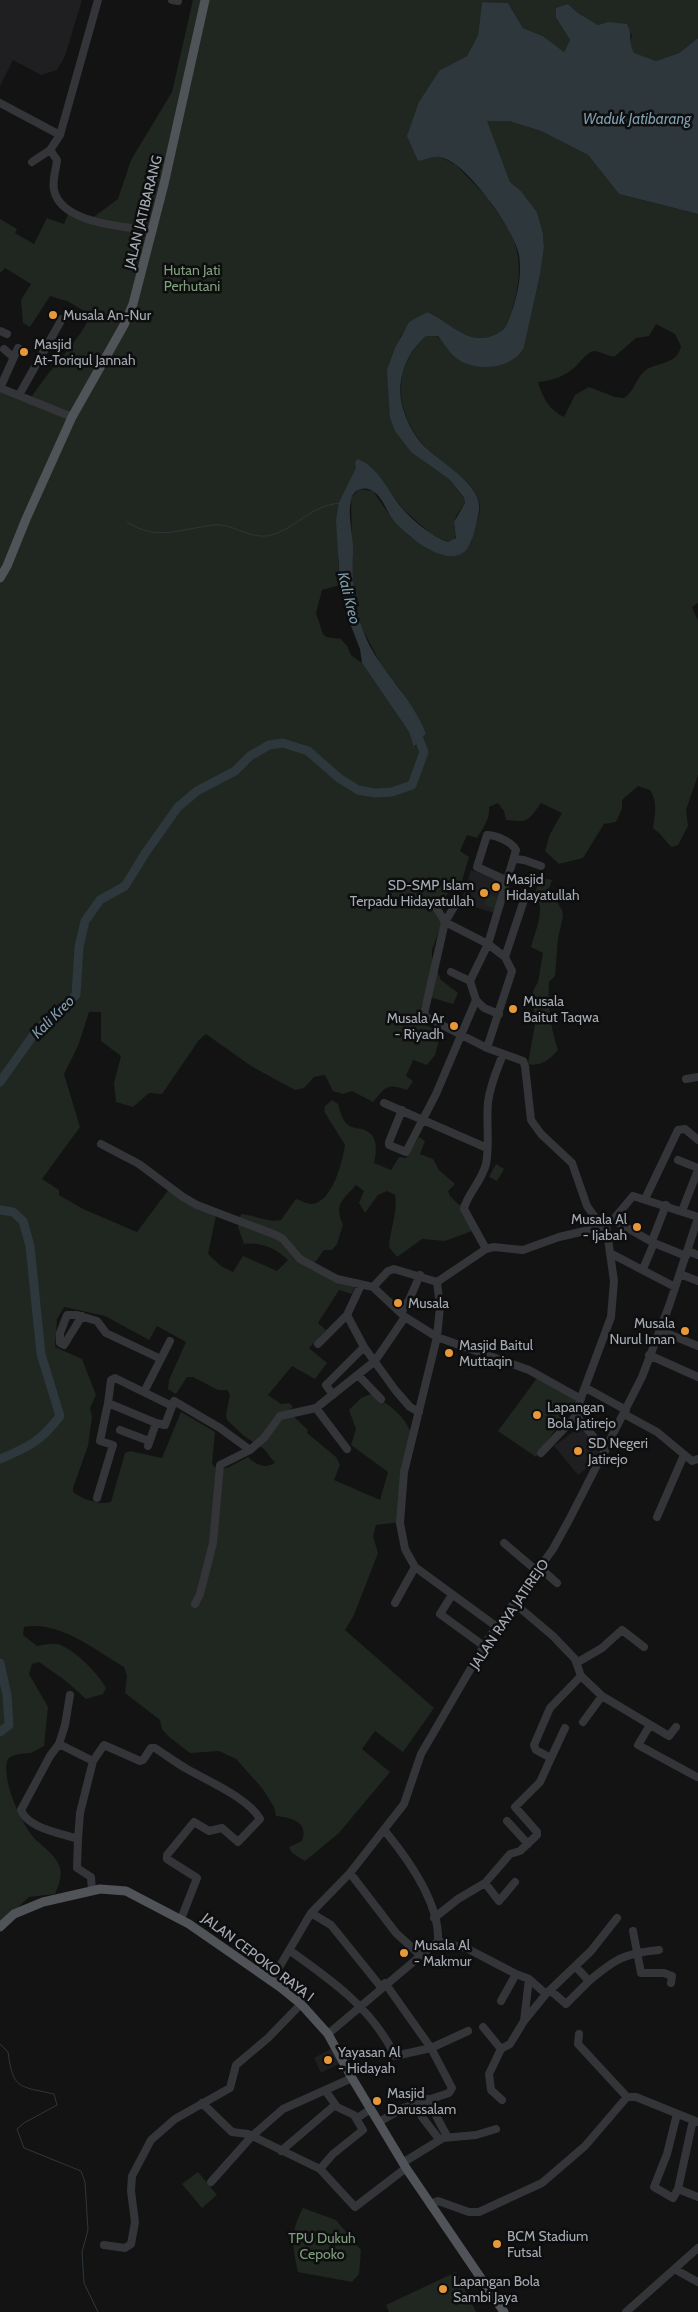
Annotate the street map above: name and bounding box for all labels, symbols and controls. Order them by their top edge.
water label: Waduk Jatibarang [583,110,692,128]
street label: JALAN JATIBARANG [120,153,166,272]
park label: Hutan Jati Perhutani [163,261,221,295]
place label: Musala An-Nur [63,306,152,324]
marker: Musala An-Nur [47,309,59,321]
place label: Masjid At-Toriqul Jannah [34,335,136,369]
marker: Masjid At-Toriqul Jannah [18,346,30,358]
water label: Kali Kreo [334,570,364,626]
place label: Masjid Hidayatullah [506,870,579,904]
place label: SD-SMP Islam Terpadu Hidayatullah [350,876,474,910]
marker: Masjid Hidayatullah [490,881,502,893]
marker: SD-SMP Islam Terpadu Hidayatullah [478,887,490,899]
water label: Kali Kreo [28,992,78,1042]
place label: Musala Baitut Taqwa [523,992,599,1026]
marker: Musala Baitut Taqwa [507,1003,519,1015]
place label: Musala Ar - Riyadh [387,1009,445,1043]
marker: Musala Ar - Riyadh [448,1020,460,1032]
place label: Musala Al - Ijabah [571,1210,628,1244]
marker: Musala Al - Ijabah [631,1221,643,1233]
place label: Musala [408,1294,449,1312]
marker: Musala [392,1297,404,1309]
place label: Musala Nurul Iman [609,1314,675,1348]
marker: Musala Nurul Iman [679,1325,691,1337]
place label: Masjid Baitul Muttaqin [459,1336,534,1370]
marker: Masjid Baitul Muttaqin [443,1347,455,1359]
place label: Lapangan Bola Jatirejo [547,1398,616,1432]
marker: Lapangan Bola Jatirejo [531,1409,543,1421]
place label: SD Negeri Jatirejo [587,1434,648,1468]
marker: SD Negeri Jatirejo [572,1445,584,1457]
street label: JALAN RAYA JATIREJO [465,1555,553,1673]
street label: JALAN CEPOKO RAYA I [197,1908,318,2005]
place label: Musala Al - Makmur [414,1936,472,1970]
marker: Musala Al - Makmur [398,1947,410,1959]
place label: Yayasan Al - Hidayah [337,2043,401,2077]
marker: Yayasan Al - Hidayah [322,2054,334,2066]
place label: Masjid Darussalam [387,2084,456,2118]
marker: Masjid Darussalam [371,2095,383,2107]
place label: BCM Stadium Futsal [507,2227,588,2261]
park label: TPU Dukuh Cepoko [288,2229,356,2263]
marker: BCM Stadium Futsal [491,2238,503,2250]
place label: Lapangan Bola Sambi Jaya [453,2272,540,2306]
marker: Lapangan Bola Sambi Jaya [437,2283,449,2295]

